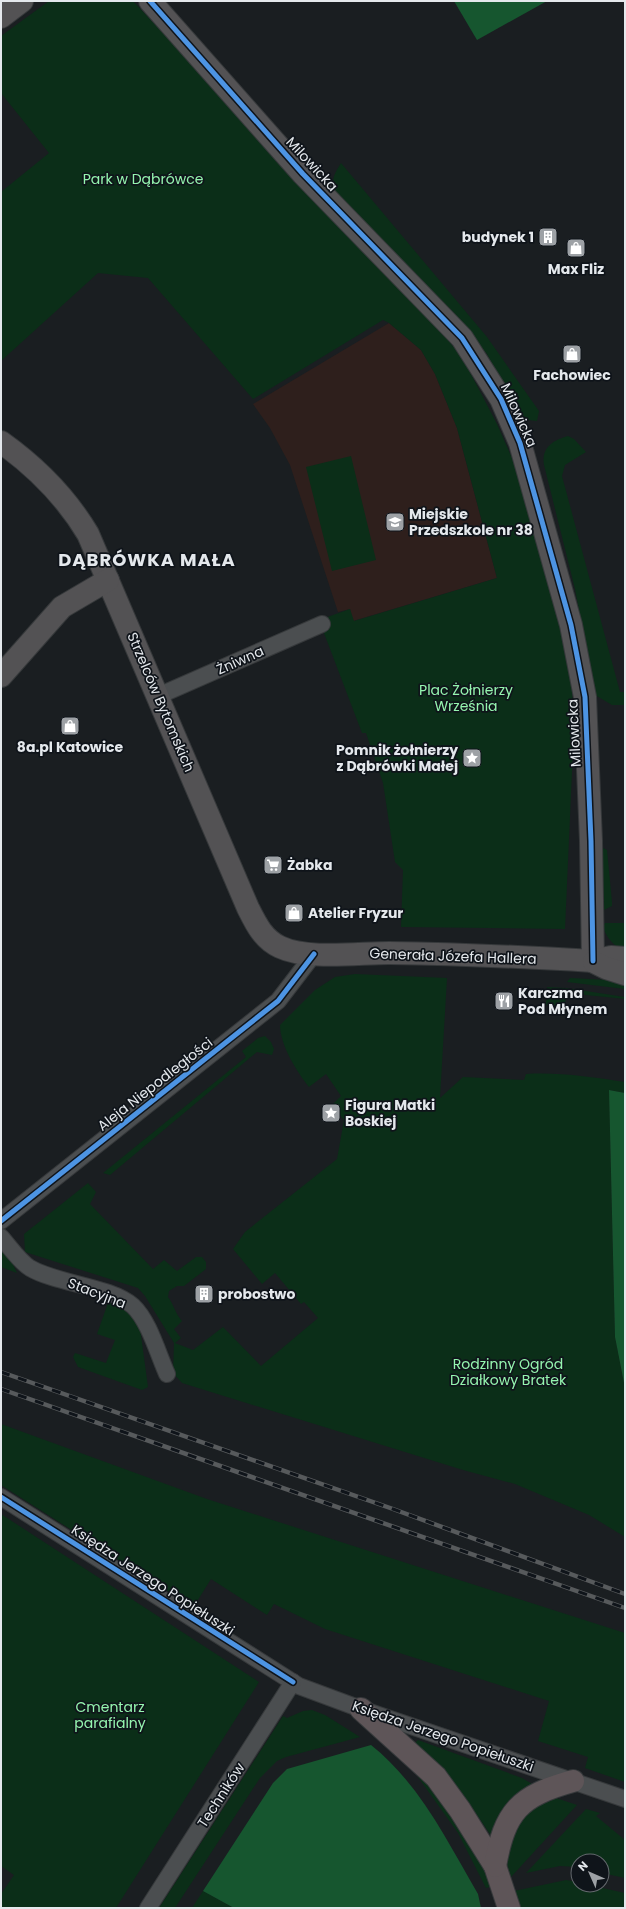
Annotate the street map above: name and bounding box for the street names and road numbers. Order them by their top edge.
street label: Milowicka [281,132,343,196]
street label: Milowicka [496,380,542,450]
street label: Strzelców Bytomskich [122,629,200,775]
street label: Żniwna [213,641,267,679]
street label: Milowicka [562,699,586,767]
street label: Generała Józefa Hallera [369,943,537,969]
street label: Aleja Niepodległości [93,1033,217,1135]
street label: Stacyjna [65,1273,129,1313]
street label: Księdza Jerzego Popiełuszki [68,1520,238,1640]
street label: Księdza Jerzego Popiełuszki [350,1695,536,1777]
street label: Techników [193,1758,250,1831]

